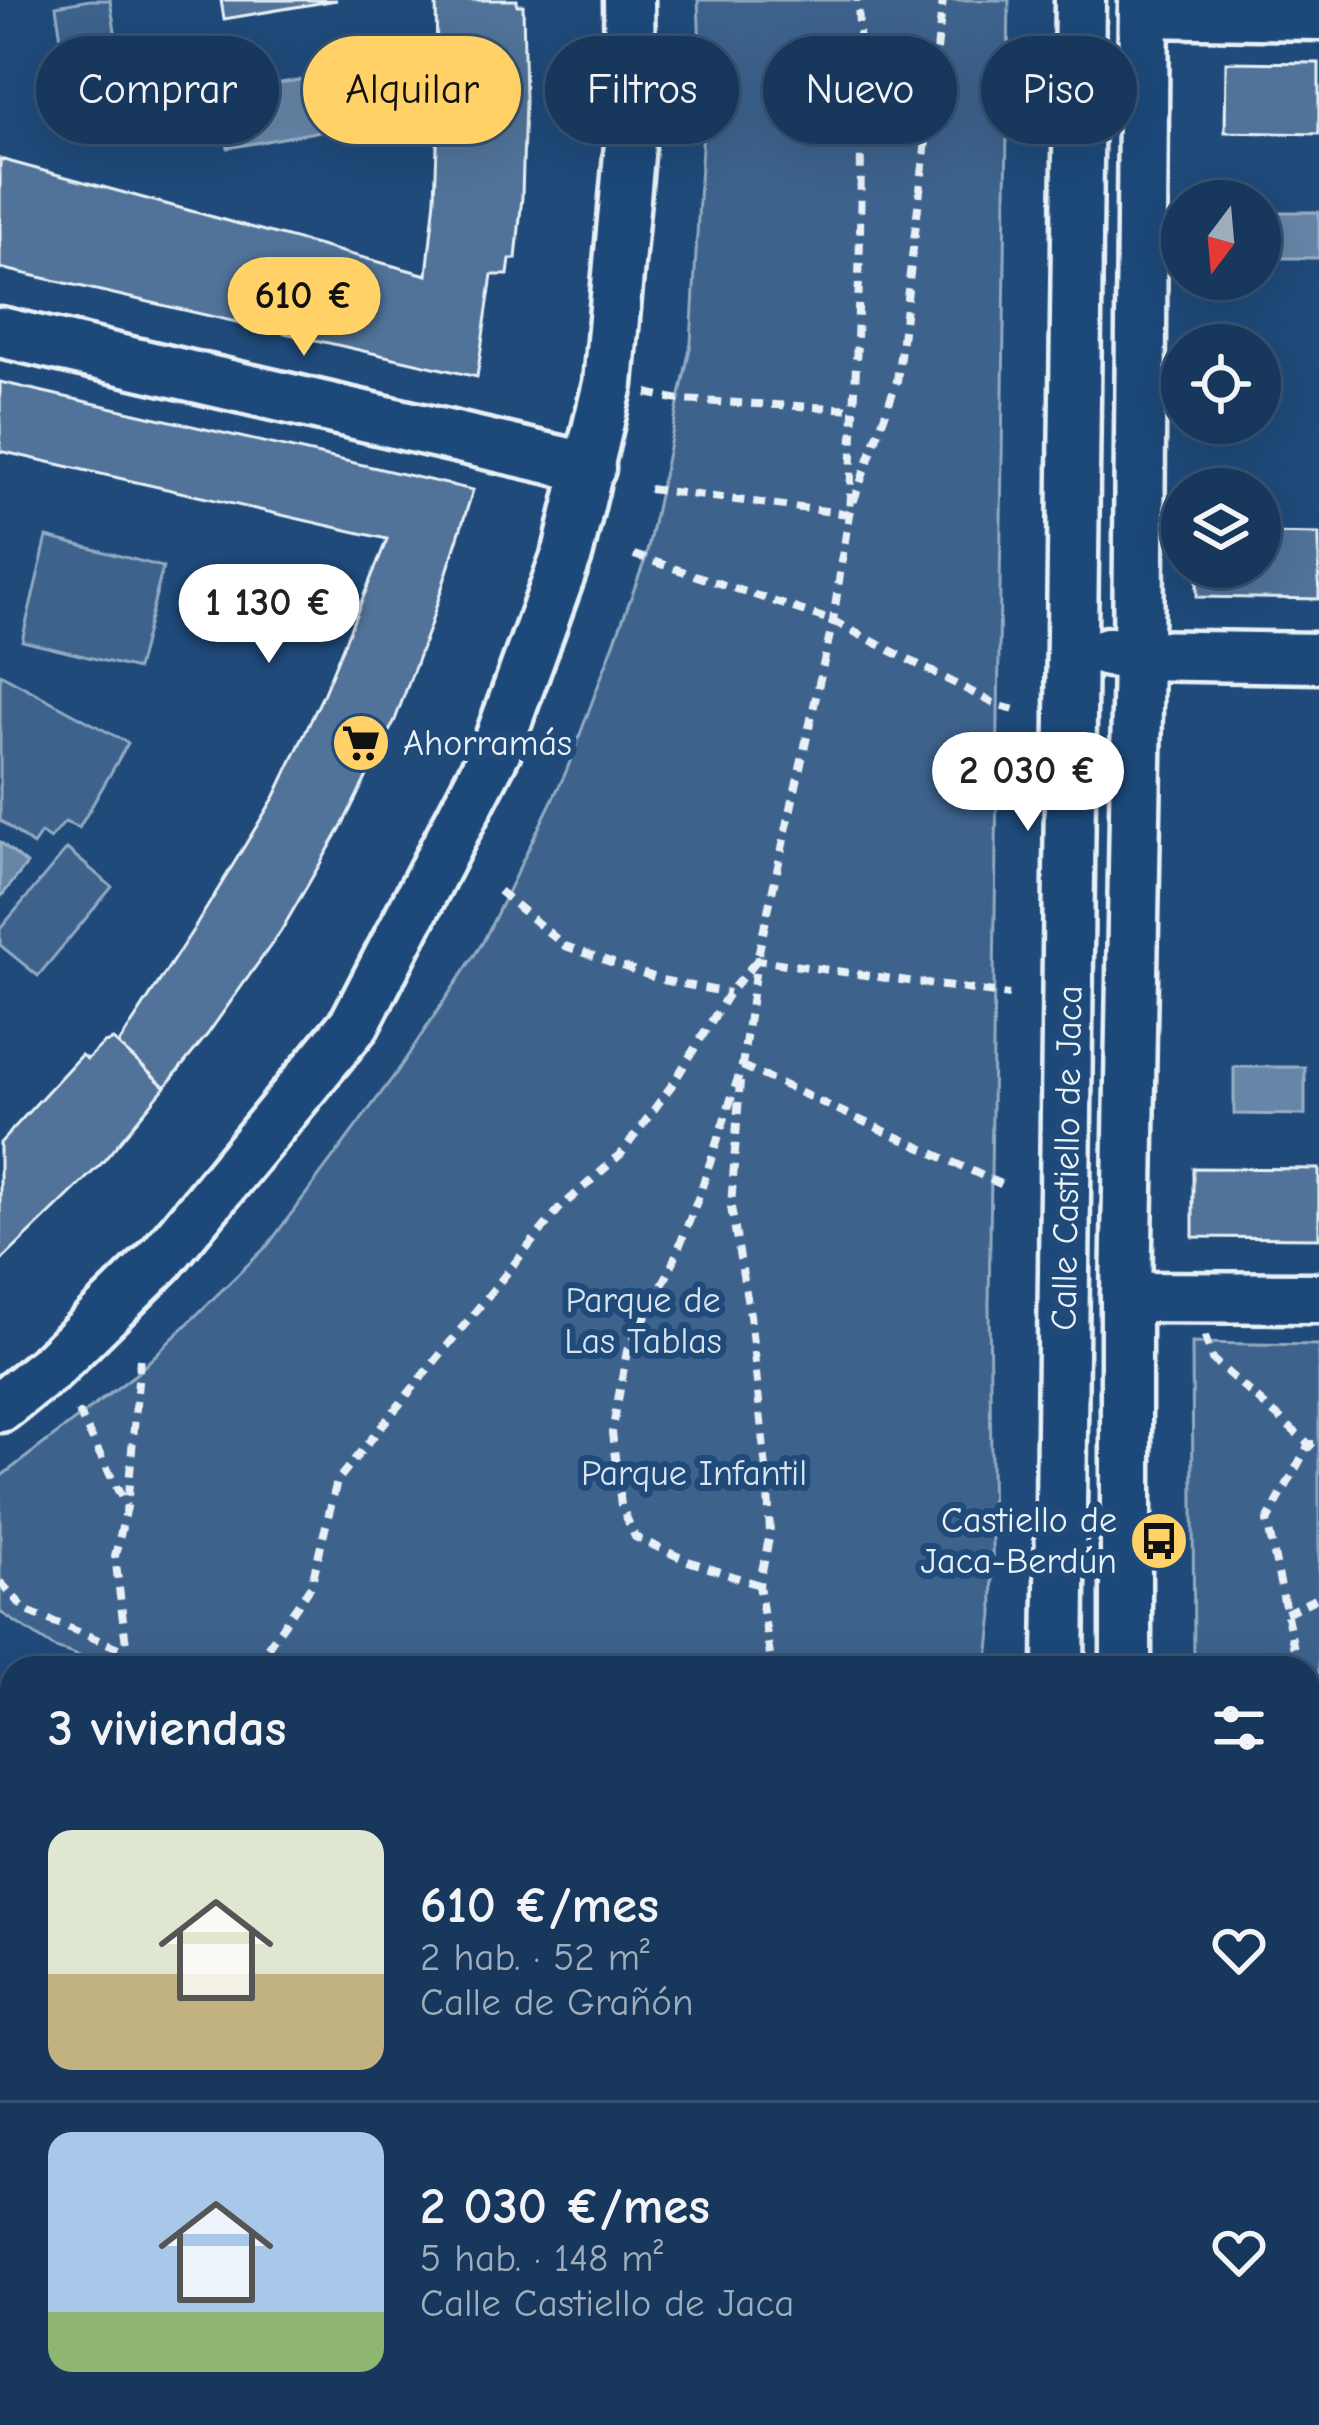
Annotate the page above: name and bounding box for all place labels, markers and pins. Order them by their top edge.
pin: 610 € [220,257,388,359]
pin: 1 130 € [158,564,380,666]
supermarket icon: Ahorramás [330,712,392,774]
place label: Ahorramás [403,723,572,764]
pin: 2 030 € [917,732,1139,834]
place label: Castiello de Jaca-Berdún [921,1500,1117,1582]
bus stop icon: Castiello de Jaca-Berdún [1128,1510,1190,1572]

